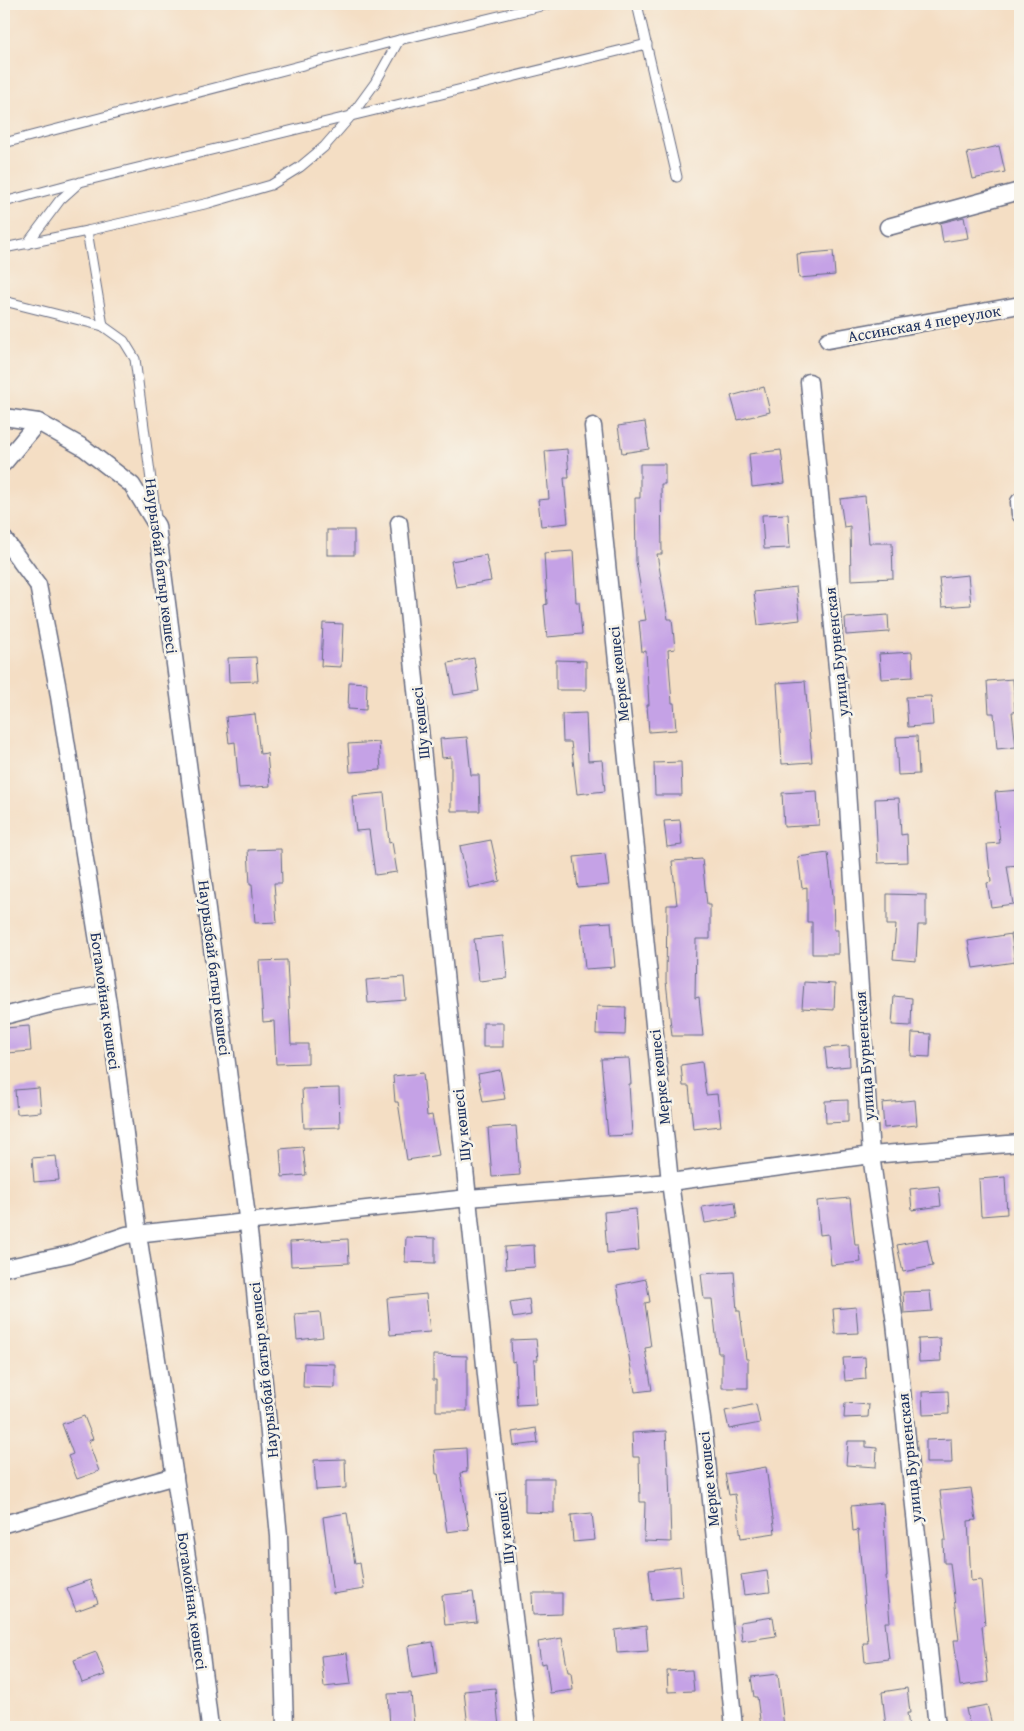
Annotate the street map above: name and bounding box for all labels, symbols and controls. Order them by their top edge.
street label: Ассинская 4 переулок [846,298,1003,348]
street label: Наурызбай батыр көшесі [139,477,185,656]
street label: улица Бурненская [817,586,855,719]
street label: Мерке көшесі [601,625,635,723]
street label: Шу көшесі [404,685,436,760]
street label: Наурызбай батыр көшесі [192,879,238,1058]
street label: Ботамойнақ көшесі [84,931,128,1072]
street label: улица Бурненская [848,990,881,1123]
street label: Мерке көшесі [642,1028,676,1126]
street label: Шу көшесі [445,1087,477,1162]
street label: Наурызбай батыр көшесі [242,1280,284,1459]
street label: улица Бурненская [890,1392,928,1525]
street label: Мерке көшесі [691,1430,725,1528]
street label: Шу көшесі [488,1490,520,1566]
street label: Ботамойнақ көшесі [171,1531,215,1672]

